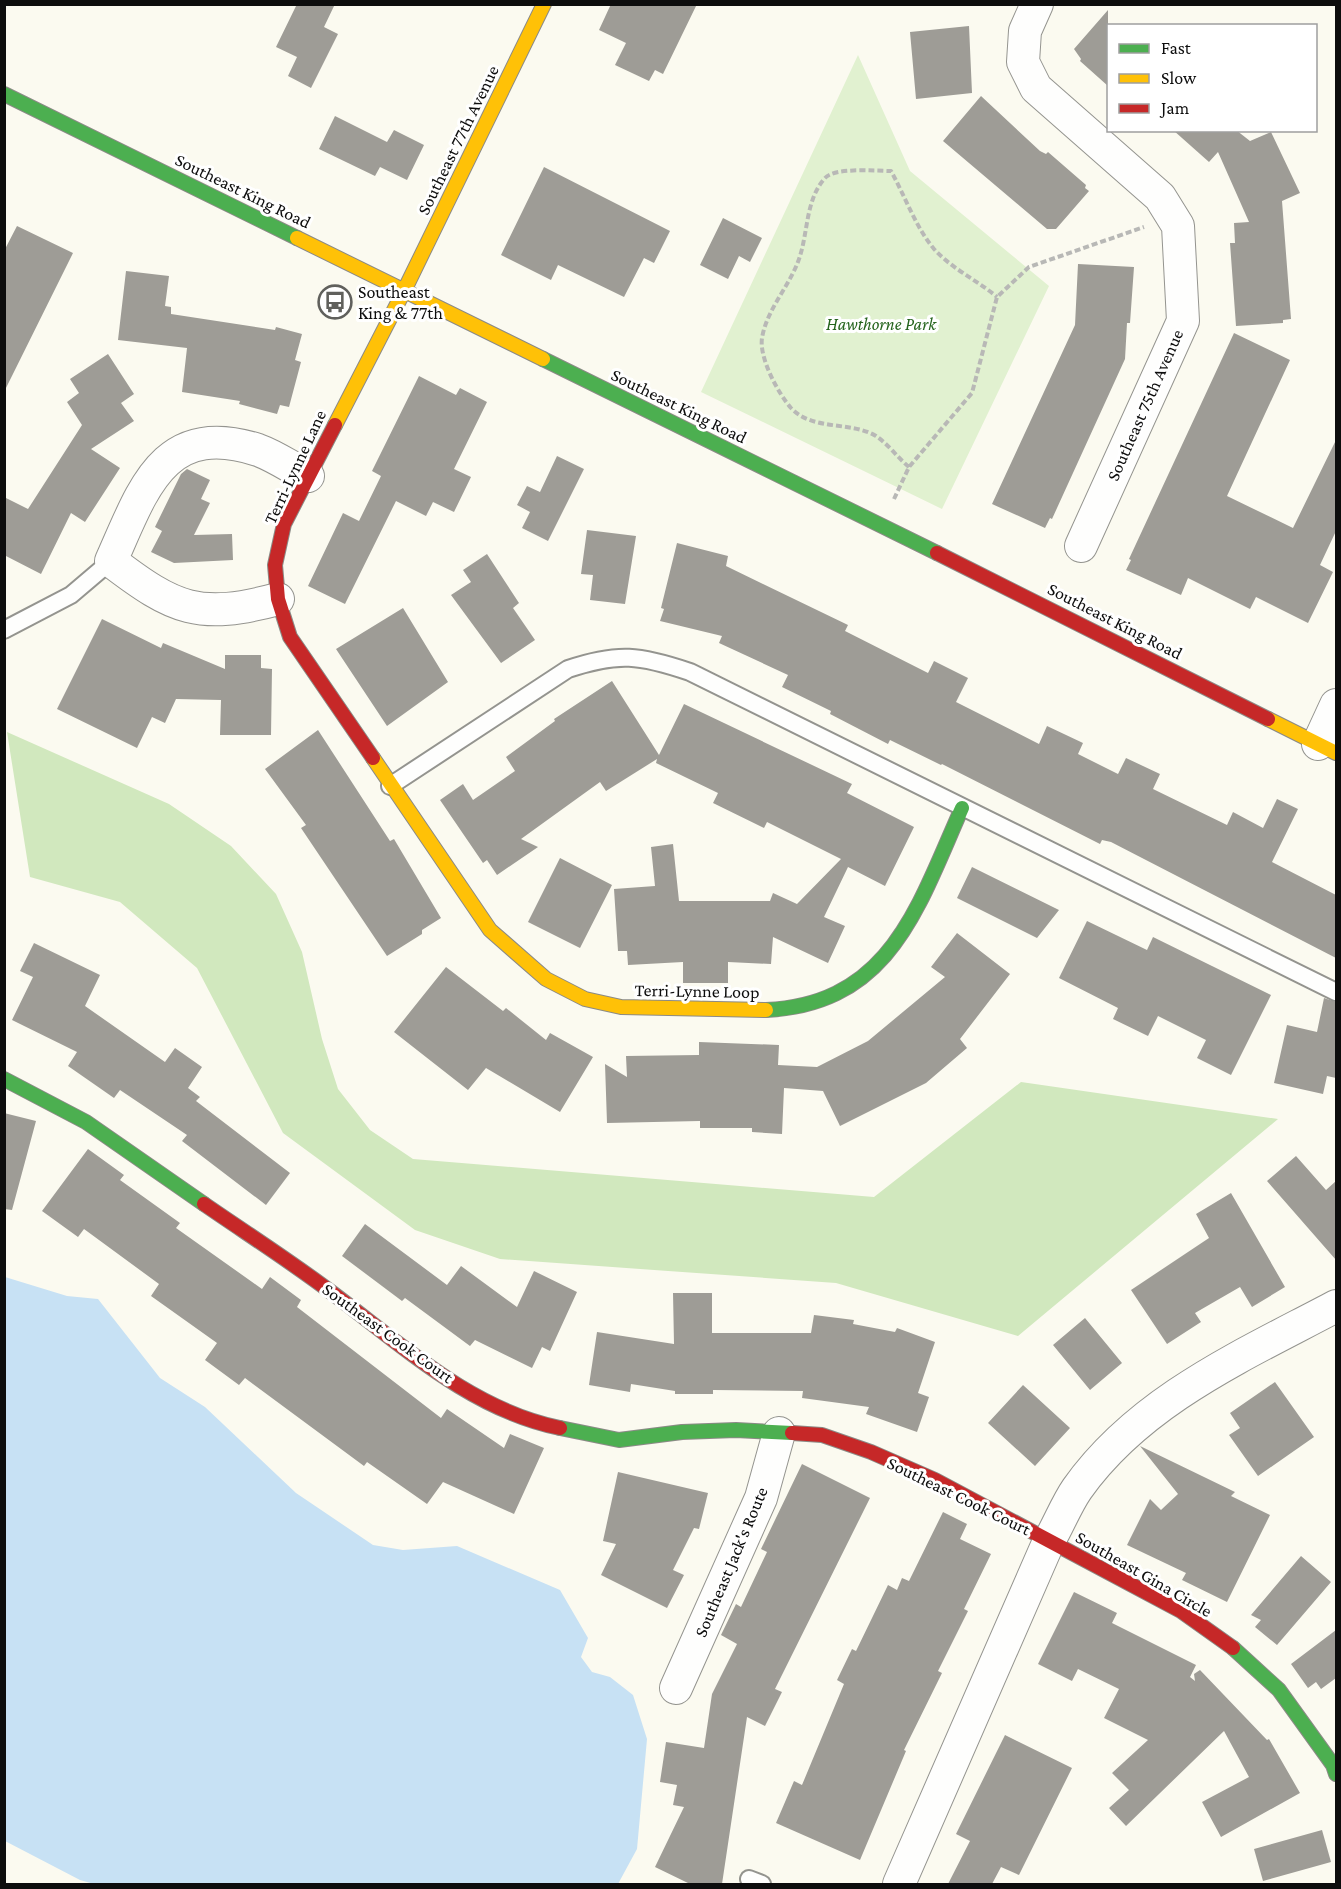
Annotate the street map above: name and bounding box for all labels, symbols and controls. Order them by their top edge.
legend [1107,24,1317,132]
text: Fast [1161,38,1192,58]
street label: Southeast 77th Avenue [413,62,503,218]
text: Slow [1161,68,1197,88]
text: Jam [1159,98,1190,118]
street label: Southeast King Road [172,149,315,233]
place label: Southeast King & 77th [358,282,443,323]
bus stop icon: Southeast King & 77th [317,284,353,320]
park label: Hawthorne Park [826,314,937,334]
street label: Southeast 75th Avenue [1103,326,1187,484]
street label: Southeast King Road [608,364,751,448]
street label: Terri-Lynne Lane [260,407,330,527]
street label: Southeast King Road [1044,578,1186,664]
street label: Terri-Lynne Loop [634,980,760,1002]
street label: Southeast Cook Court [319,1279,458,1388]
street label: Southeast Cook Court [884,1453,1035,1540]
street label: Southeast Jack's Route [690,1484,772,1640]
street label: Southeast Gina Circle [1072,1527,1216,1621]

